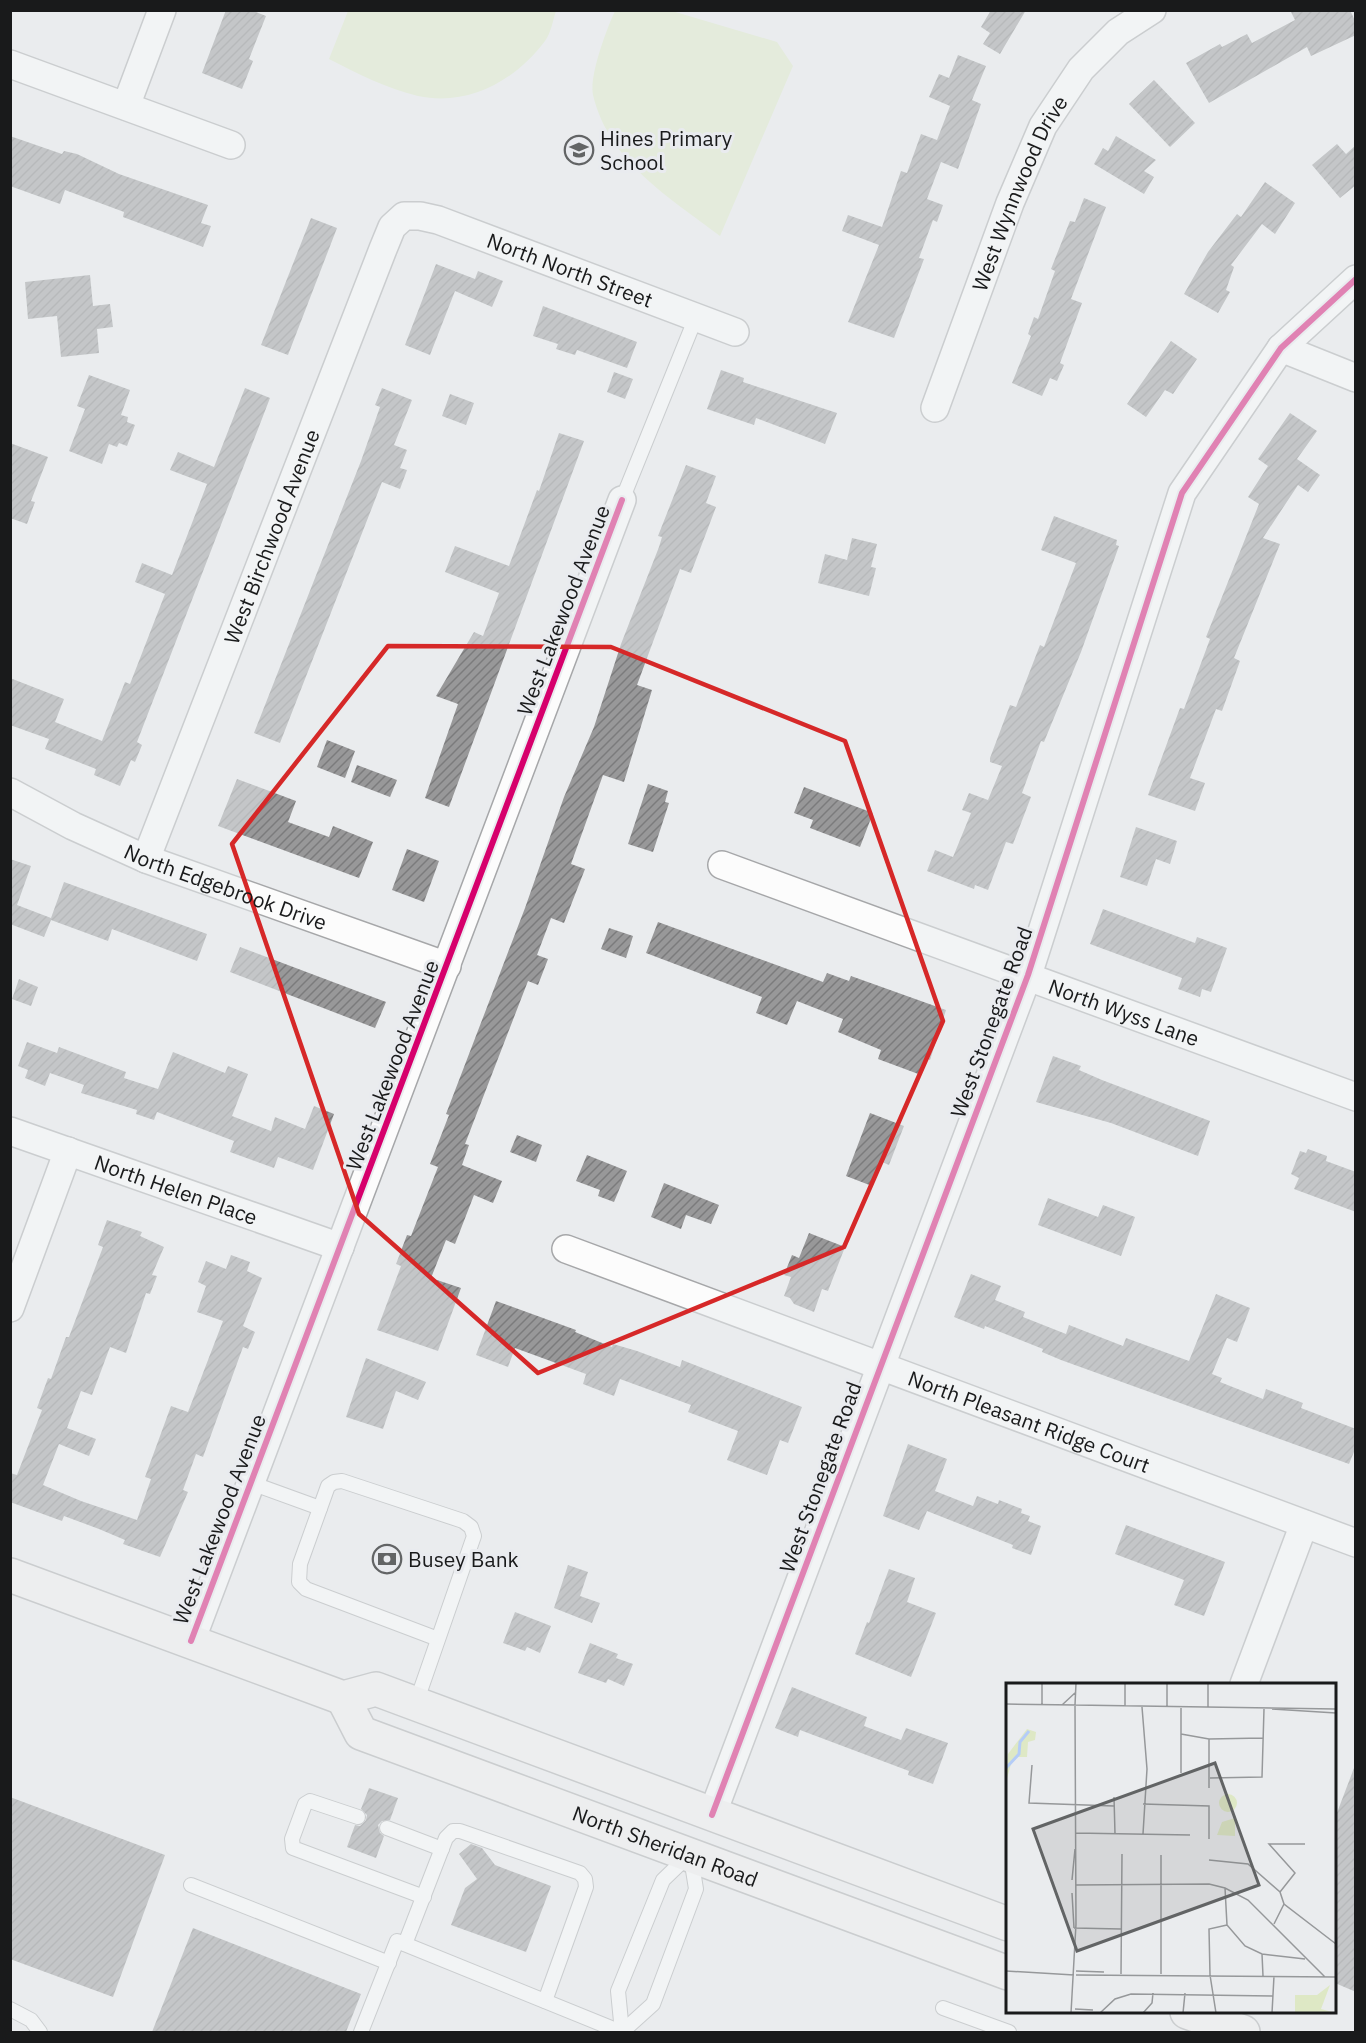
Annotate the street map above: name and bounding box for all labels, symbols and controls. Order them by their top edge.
street label: West Wynnwood Drive [965,90,1074,295]
place label: Hines Primary School [600,124,733,176]
school or university icon: Hines Primary School [563,134,595,166]
street label: North North Street [483,226,657,314]
street label: West Birchwood Avenue [217,425,326,648]
street label: West Lakewood Avenue [510,501,616,719]
street label: North Edgebrook Drive [120,837,331,936]
street label: West Stonegate Road [943,923,1039,1121]
street label: West Lakewood Avenue [339,956,445,1174]
street label: North Wyss Lane [1045,972,1203,1052]
street label: North Helen Place [91,1148,261,1231]
street label: North Pleasant Ridge Court [904,1364,1154,1479]
street label: West Stonegate Road [772,1378,868,1576]
street label: West Lakewood Avenue [166,1410,272,1628]
bank icon: Busey Bank [371,1543,403,1575]
place label: Busey Bank [408,1545,519,1573]
inset map [1006,1683,1336,2013]
street label: North Sheridan Road [569,1799,762,1893]

